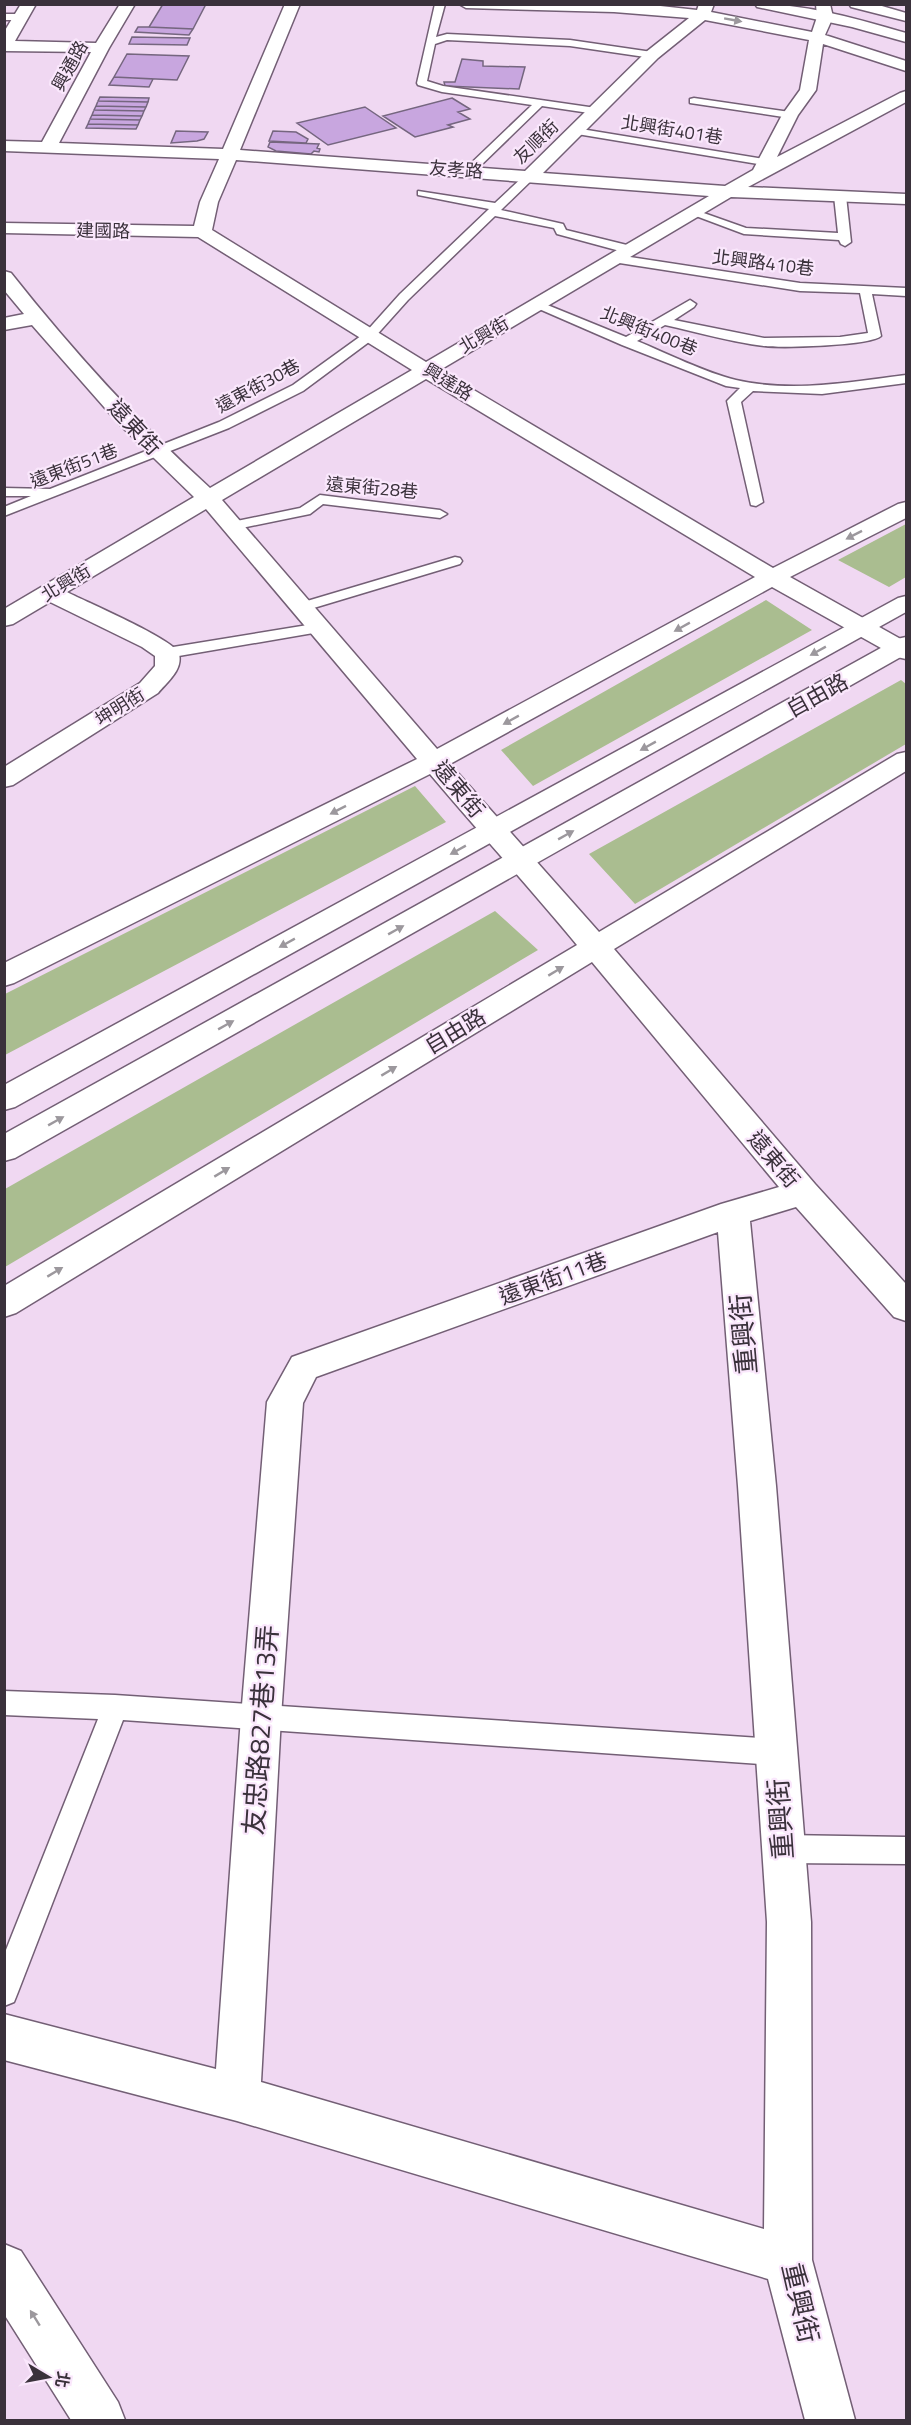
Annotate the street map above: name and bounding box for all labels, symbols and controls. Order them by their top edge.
one-way arrow [724,16,743,25]
street label: 興通路 [45,36,94,96]
street label: 北興街401巷 [619,108,725,151]
street label: 友順街 [507,113,564,170]
street label: 友孝路 [428,154,484,185]
street label: 建國路 [76,217,130,244]
street label: 北興路410巷 [711,243,815,282]
street label: 北興街400巷 [597,299,702,362]
street label: 北興街 [454,309,514,360]
street label: 遠東街30巷 [211,352,305,419]
street label: 興達路 [418,356,478,407]
street label: 遠東街 [100,391,170,463]
street label: 遠東街51巷 [26,436,122,495]
street label: 遠東街28巷 [325,470,419,505]
one-way arrow [846,531,863,540]
street label: 北興街 [36,557,96,608]
one-way arrow [673,622,690,632]
one-way arrow [810,646,827,656]
street label: 自由路 [780,664,854,726]
street label: 坤明街 [90,681,150,732]
one-way arrow [502,715,519,725]
one-way arrow [639,740,656,750]
street label: 遠東街 [425,753,493,825]
one-way arrow [329,805,346,815]
one-way arrow [558,830,575,840]
one-way arrow [450,845,467,855]
one-way arrow [388,925,405,935]
one-way arrow [279,938,296,948]
one-way arrow [548,965,564,976]
street label: 自由路 [418,999,492,1063]
one-way arrow [218,1020,234,1031]
one-way arrow [381,1066,397,1077]
one-way arrow [47,1116,64,1126]
street label: 遠東街 [740,1123,808,1195]
one-way arrow [214,1166,230,1177]
street label: 遠東街11巷 [494,1243,612,1313]
one-way arrow [47,1267,63,1278]
street label: 重興街 [719,1292,766,1376]
street label: 友忠路827巷13弄 [232,1623,287,1836]
street label: 重興街 [756,1777,803,1861]
street label: 重興街 [772,2259,831,2347]
one-way arrow [30,2310,41,2326]
north arrow [18,2347,78,2407]
text: 北 [50,2370,76,2390]

